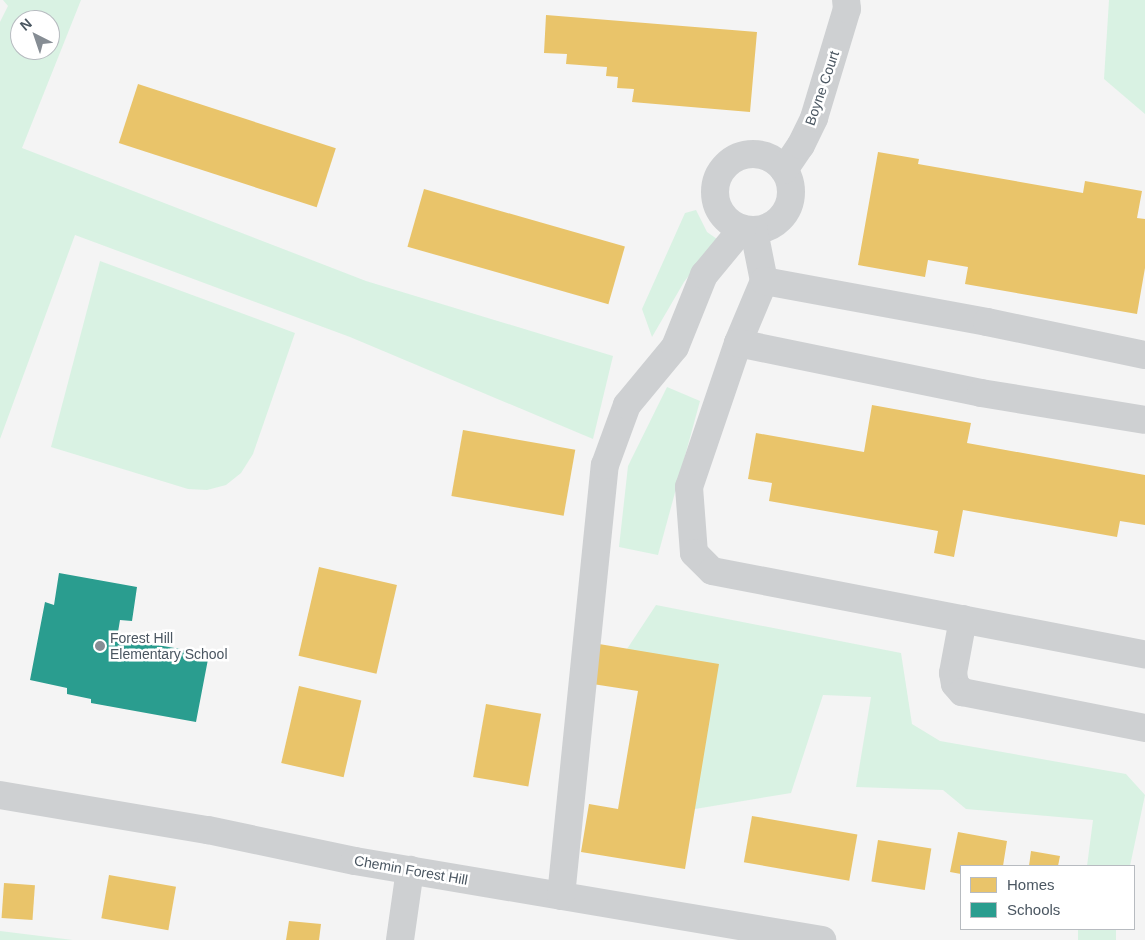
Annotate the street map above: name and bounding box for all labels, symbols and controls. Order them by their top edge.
north arrow [10,10,60,60]
text: N [17,15,35,34]
street label: Boyne Court [801,48,843,128]
place label: Forest Hill Elementary School [110,630,228,662]
marker: Forest Hill Elementary School [94,640,106,652]
street label: Chemin Forest Hill [353,852,469,888]
legend [960,865,1135,930]
text: Homes [1007,876,1055,893]
text: Schools [1007,901,1060,918]

